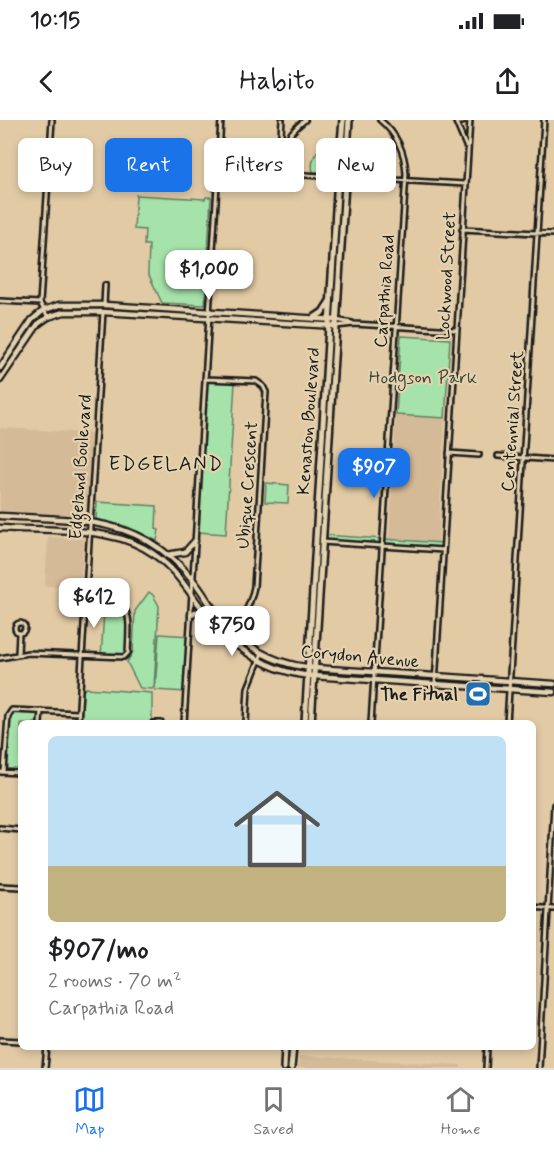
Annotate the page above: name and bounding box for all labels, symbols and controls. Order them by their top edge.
text: 10:15 [30,7,80,35]
text: Habito [239,64,315,99]
icon: back [30,65,63,98]
icon: share [491,65,524,98]
chip: Buy [18,138,93,192]
chip: Rent [105,138,192,192]
chip: Filters [204,138,304,192]
chip: New [316,138,396,192]
street label: Lockwood Street [432,211,462,341]
street label: Carpathia Road [369,234,401,348]
pin: $1,000 [160,250,258,301]
text: $1,000 [179,256,239,283]
street label: Kenaston Boulevard [292,346,326,496]
street label: Centennial Street [496,349,530,493]
park label: Hodgson Park [369,366,477,391]
street label: Edgeland Boulevard [64,394,100,541]
street label: Ubique Crescent [232,420,264,550]
pin: $907 [338,448,410,499]
district label: EDGELAND [109,451,223,478]
text: $907 [352,454,396,481]
pin: $612 [58,578,130,629]
text: $612 [73,584,115,611]
pin: $750 [196,606,268,657]
text: $750 [209,612,255,639]
street label: Corydon Avenue [300,640,420,674]
sports icon: The Fitual [463,679,493,709]
place label: The Fitual [380,683,458,707]
icon: home [223,775,331,883]
text: $907/mo [48,934,149,968]
text: 2 rooms · 70 m² [48,968,182,995]
text: Carpathia Road [48,995,174,1022]
tab: Map [73,1083,106,1140]
tab: Saved [253,1083,294,1140]
tab: Home [441,1083,481,1140]

